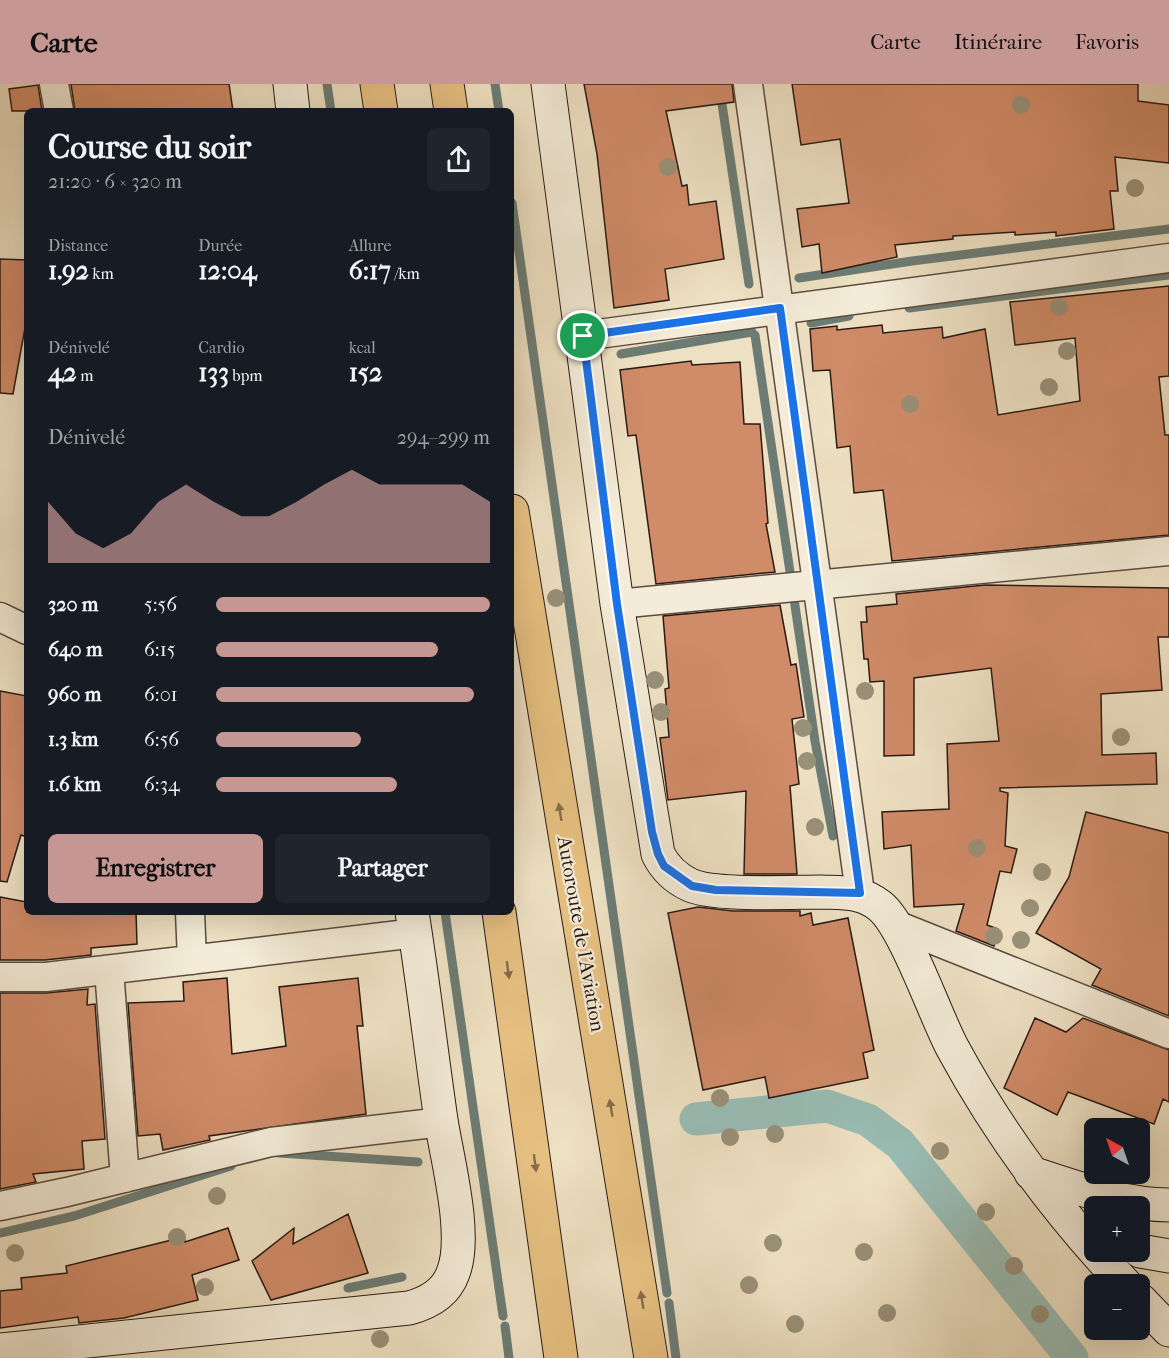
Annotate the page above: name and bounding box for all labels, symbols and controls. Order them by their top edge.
text: Carte [30,26,98,59]
text: Carte [870,30,921,54]
text: Itinéraire [954,30,1042,54]
text: Favoris [1075,30,1139,54]
text: Course du soir [48,128,251,167]
button: share [427,128,490,191]
text: 21:20 · 6 × 320 m [48,170,182,193]
text: Distance [48,236,108,255]
text: Durée [198,236,242,255]
text: Allure [349,236,391,255]
text: 1.92 [48,255,89,286]
text: 12:04 [198,255,257,286]
text: 6:17 [349,255,391,286]
text: km [89,264,114,283]
text: /km [391,264,420,283]
pin [557,310,608,361]
icon: arrive [566,319,599,352]
text: Dénivelé [48,338,110,357]
text: Cardio [198,338,245,357]
text: kcal [349,338,376,357]
text: 42 [48,357,77,388]
text: 133 [198,357,229,388]
text: 152 [349,357,382,388]
text: m [77,366,93,385]
text: bpm [229,366,263,385]
text: Dénivelé [48,426,125,449]
text: 294–299 m [397,426,490,449]
text: 320 m [48,593,98,616]
text: 5:56 [144,593,177,616]
text: 640 m [48,638,103,661]
text: 6:15 [144,638,175,661]
text: 960 m [48,683,101,706]
text: 6:01 [144,683,178,706]
text: 1.3 km [48,728,98,751]
text: 6:56 [144,728,179,751]
text: 1.6 km [48,773,101,796]
text: 6:34 [144,773,180,796]
one-way arrow [556,802,565,821]
street label: Autoroute de l'Aviation [552,833,610,1034]
button: Enregistrer [48,834,263,903]
button: Partager [275,834,490,903]
one-way arrow [503,960,512,979]
one-way arrow [606,1098,615,1117]
north arrow [1084,1118,1150,1184]
map controls [1084,1118,1150,1340]
one-way arrow [531,1154,540,1173]
button: + [1084,1196,1150,1262]
button: − [1084,1274,1150,1340]
one-way arrow [638,1291,647,1310]

